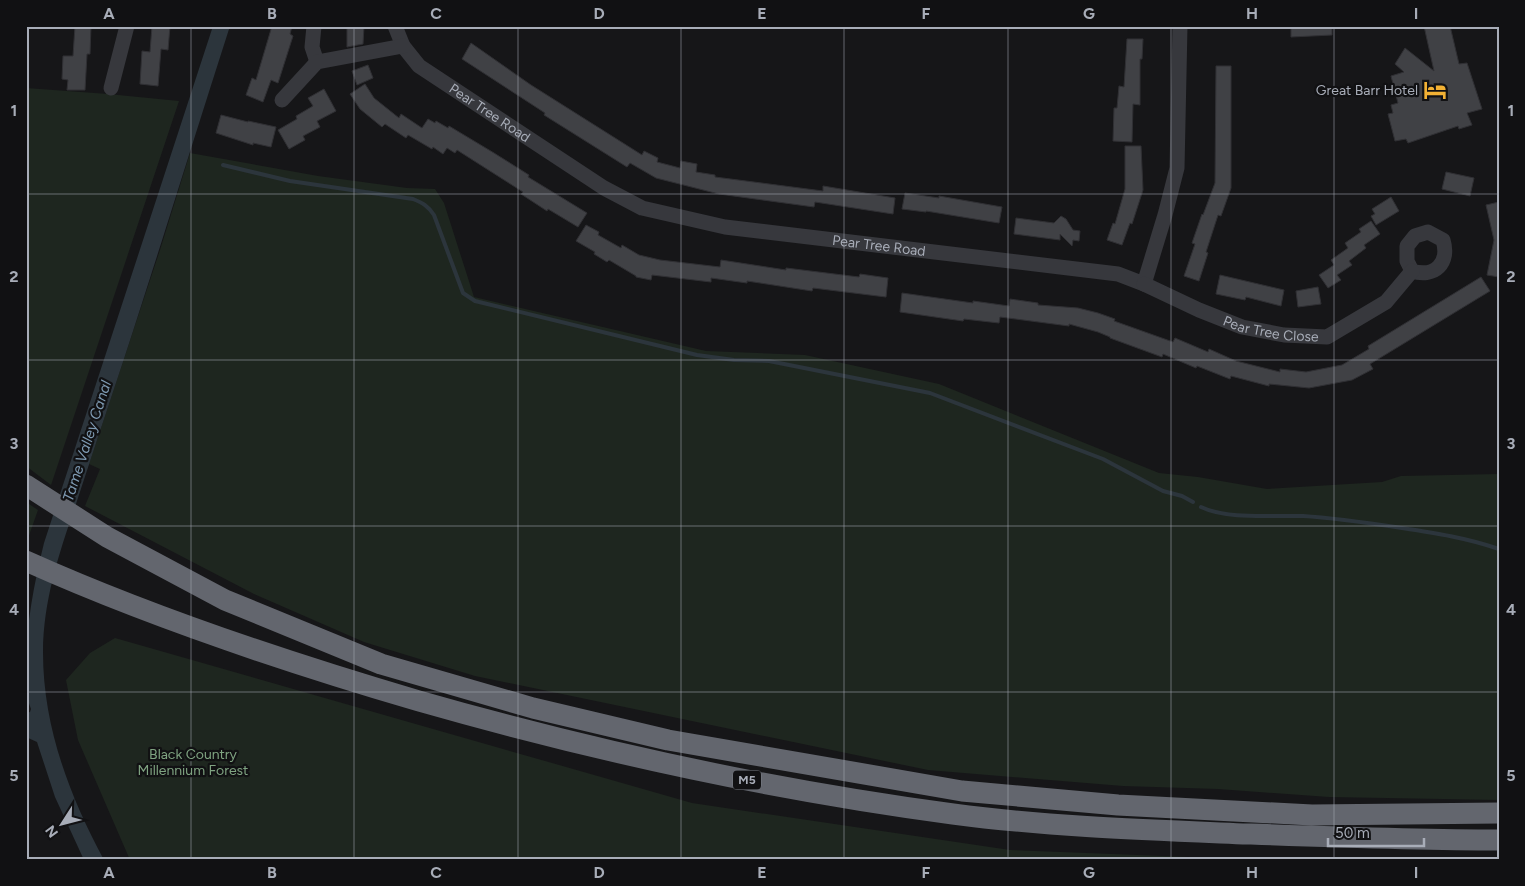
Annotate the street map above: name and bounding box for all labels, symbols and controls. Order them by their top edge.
text: A [103,4,115,23]
text: B [267,4,277,23]
text: C [430,4,442,23]
text: D [593,4,605,23]
text: E [757,4,767,23]
text: F [922,4,931,23]
text: G [1083,4,1095,23]
text: H [1246,4,1258,23]
text: I [1414,4,1418,23]
hotel icon: Great Barr Hotel [1422,77,1448,103]
street label: Pear Tree Road [446,80,533,146]
place label: Great Barr Hotel [1316,82,1418,99]
text: 1 [11,101,17,120]
text: 1 [1508,101,1514,120]
street label: Pear Tree Road [831,232,927,260]
text: 2 [9,267,19,286]
text: 2 [1506,267,1516,286]
street label: Pear Tree Close [1220,312,1319,346]
water label: Tame Valley Canal [59,378,115,504]
text: 3 [10,434,19,453]
text: 3 [1507,434,1516,453]
text: 4 [9,600,19,619]
text: 4 [1506,600,1516,619]
park label: Black Country Millennium Forest [138,746,248,779]
text: 5 [9,766,19,785]
text: 5 [1506,766,1516,785]
road number: M5 [733,770,761,790]
north arrow [38,798,88,848]
scale bar [1328,816,1424,848]
text: N [42,822,62,841]
text: 50 m [1335,824,1370,842]
text: A [103,863,115,882]
text: B [267,863,277,882]
text: C [430,863,442,882]
text: D [593,863,605,882]
text: E [757,863,767,882]
text: F [922,863,931,882]
text: G [1083,863,1095,882]
text: H [1246,863,1258,882]
text: I [1414,863,1418,882]

